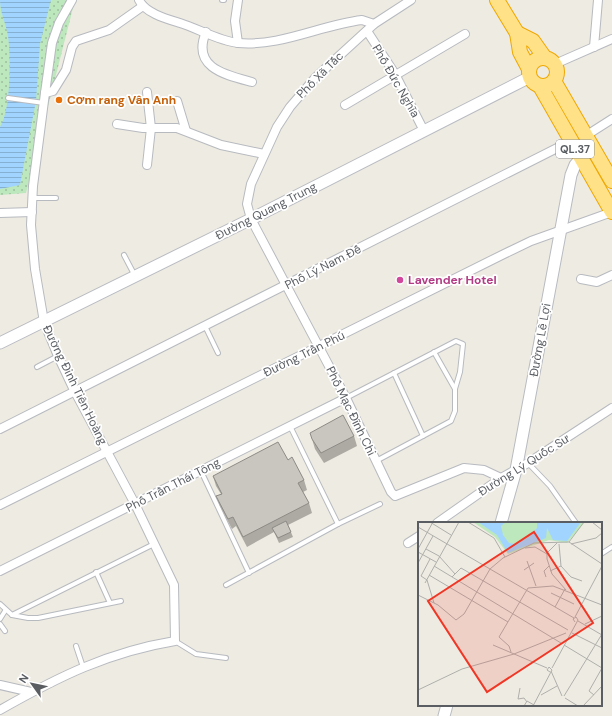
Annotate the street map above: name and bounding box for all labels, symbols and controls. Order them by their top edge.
street label: Phố Đức Nghĩa [369,42,423,120]
street label: Phố Xã Tắc [293,48,347,102]
place label: Cơm rang Vân Anh [67,92,176,108]
marker: Cơm rang Vân Anh [54,95,64,105]
road number: QL.37 [556,140,594,158]
street label: Đường Quang Trung [213,178,320,243]
street label: Phố Lý Nam Đế [282,241,364,293]
place label: Lavender Hotel [408,272,497,288]
marker: Lavender Hotel [395,275,405,285]
street label: Đường Lê Lợi [526,302,554,378]
street label: Đường Đinh Tiên Hoàng [39,322,111,448]
street label: Đường Trần Phú [260,327,348,381]
street label: Phố Mạc Đĩnh Chi [322,364,380,458]
street label: Đường Lý Quốc Sư [475,430,573,500]
street label: Phố Trần Thái Tông [123,454,223,516]
inset map [418,522,602,706]
north arrow [12,664,52,704]
text: N [16,671,32,686]

